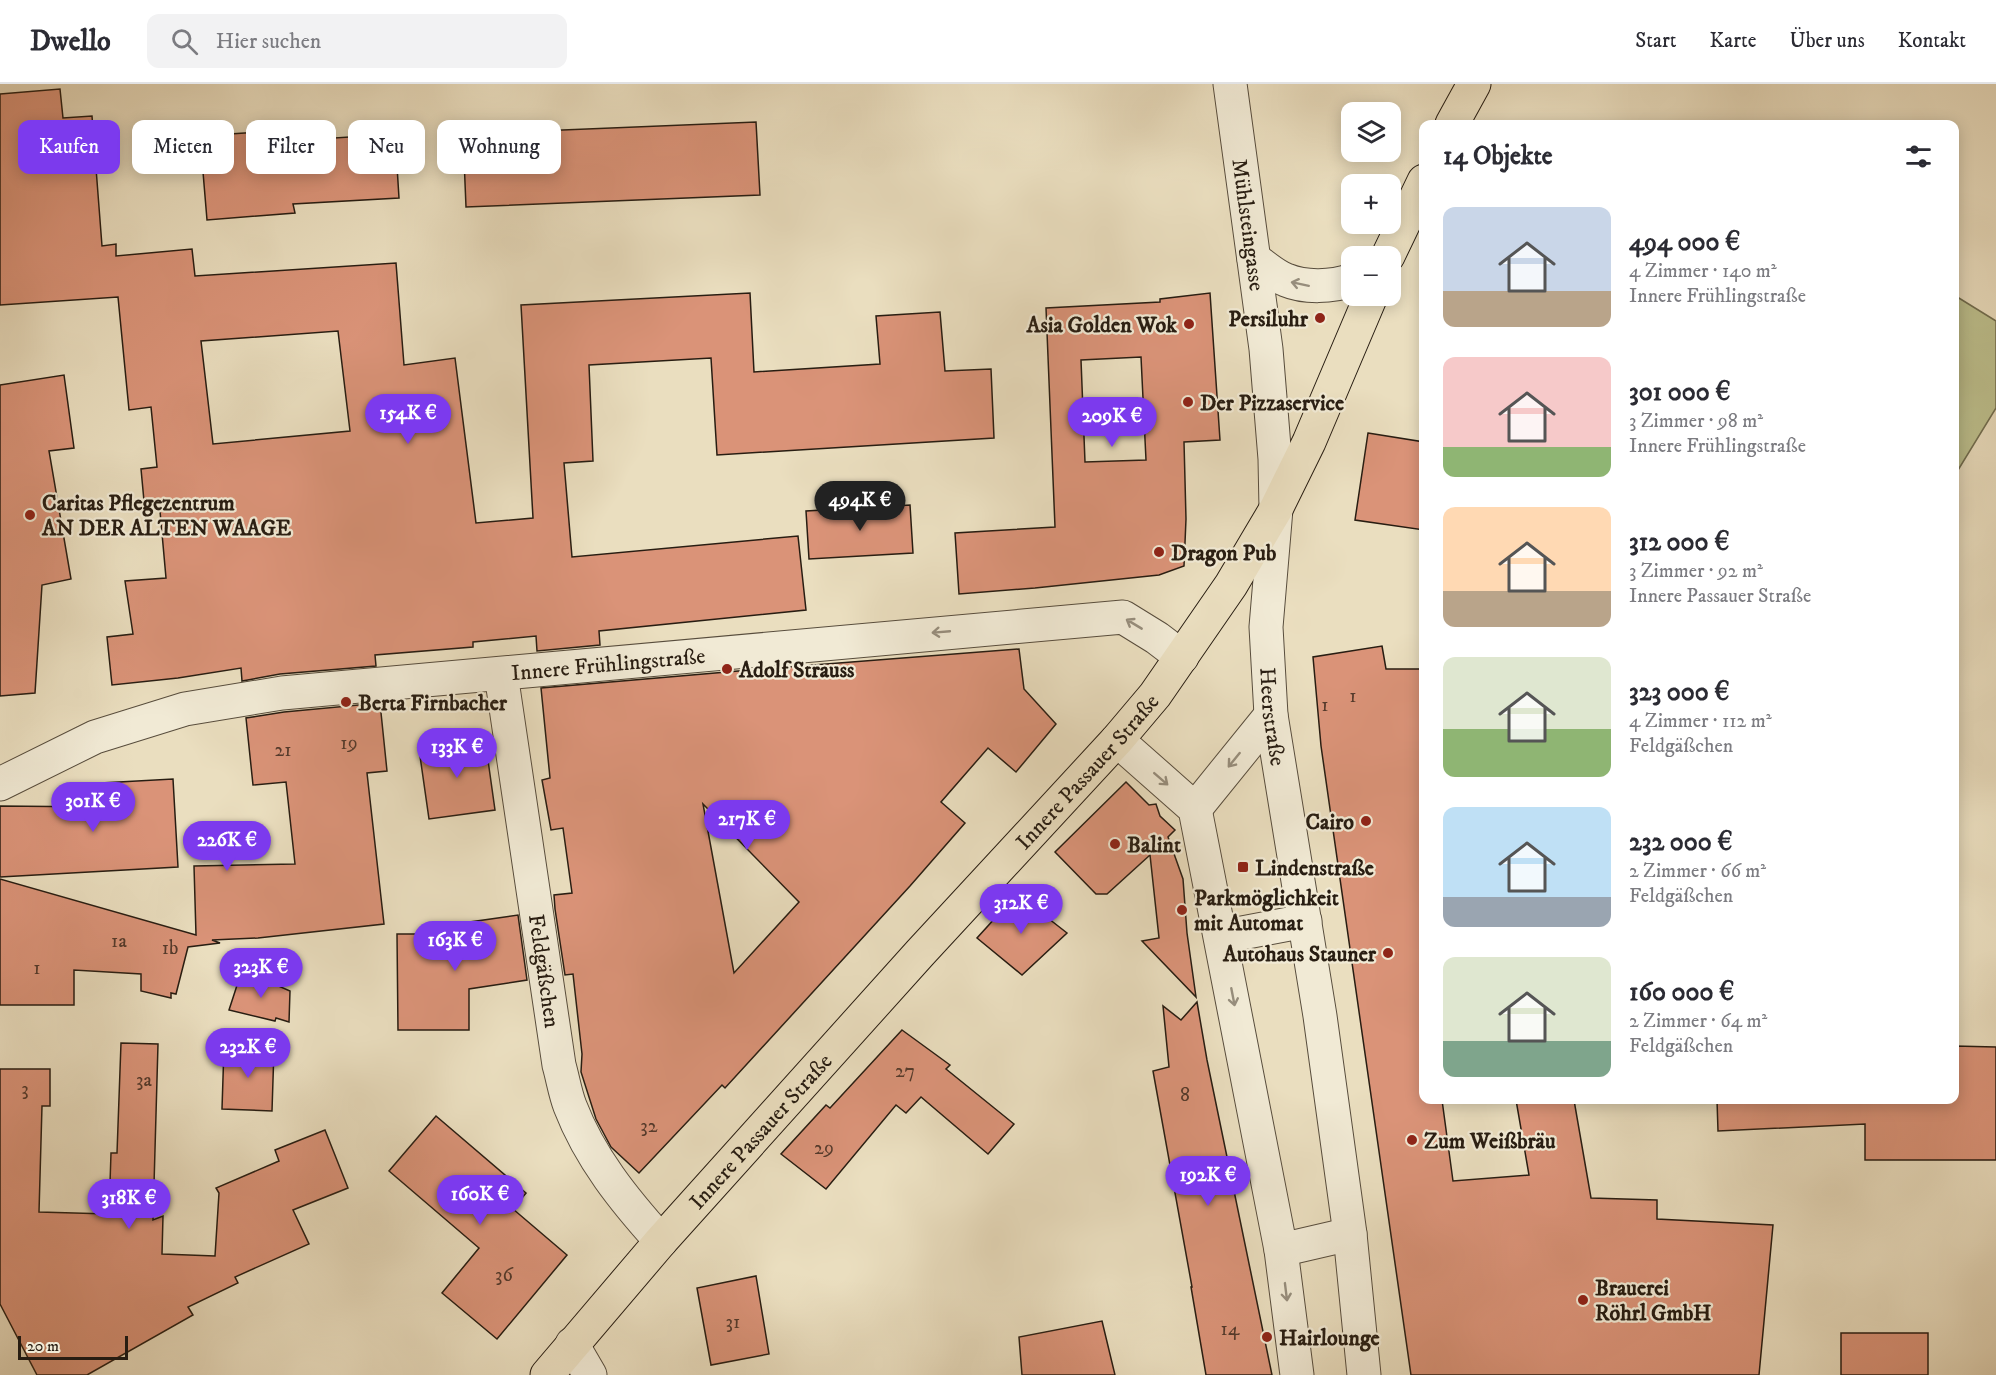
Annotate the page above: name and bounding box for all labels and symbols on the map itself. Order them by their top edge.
street label: Mühlsteingasse [1225,157,1270,293]
one-way arrow [1291,277,1310,289]
place label: Persiluhr [1228,306,1309,333]
marker: Persiluhr [1313,311,1327,325]
place label: Asia Golden Wok [1025,312,1178,339]
marker: Asia Golden Wok [1182,317,1196,331]
place label: Der Pizzaservice [1200,390,1344,417]
pin: 154K € [359,394,457,445]
marker: Der Pizzaservice [1181,395,1195,409]
pin: 209K € [1063,397,1161,448]
pin: 494K € [811,481,909,532]
place label: Caritas Pflegezentrum AN DER ALTEN WAAGE [41,490,292,542]
marker: Caritas Pflegezentrum AN DER ALTEN WAAGE [23,508,37,522]
place label: Dragon Pub [1171,540,1276,567]
marker: Dragon Pub [1152,545,1166,559]
one-way arrow [1126,617,1143,629]
one-way arrow [932,627,952,638]
street label: Innere Frühlingstraße [510,643,706,687]
place label: Adolf Strauss [738,657,855,684]
marker: Adolf Strauss [720,662,734,676]
street label: Heerstraße [1253,667,1291,768]
house number: 1 [1349,684,1357,709]
street label: Innere Passauer Straße [1011,689,1165,856]
place label: Berta Firnbacher [358,690,508,717]
house number: 1 [1321,693,1329,718]
marker: Berta Firnbacher [339,695,353,709]
pin: 133K € [408,728,506,779]
house number: 19 [340,731,358,756]
house number: 21 [274,738,292,763]
one-way arrow [1228,752,1241,768]
one-way arrow [1153,772,1168,786]
pin: 301K € [44,782,142,833]
pin: 217K € [698,800,796,851]
place label: Cairo [1305,809,1354,836]
marker: Cairo [1359,814,1373,828]
pin: 226K € [178,821,276,872]
place label: Balint [1127,832,1181,859]
marker: Balint [1108,837,1122,851]
place label: Lindenstraße [1255,855,1374,882]
marker: Lindenstraße [1236,860,1250,874]
pin: 312K € [972,884,1070,935]
place label: Parkmöglichkeit mit Automat [1194,885,1339,937]
marker: Parkmöglichkeit mit Automat [1175,903,1189,917]
street label: Feldgäßchen [522,912,565,1030]
pin: 163K € [406,921,504,972]
house number: 1a [111,929,127,954]
house number: 1b [162,936,178,961]
place label: Autohaus Stauner [1222,941,1377,968]
marker: Autohaus Stauner [1381,946,1395,960]
pin: 323K € [212,948,310,999]
house number: 1 [33,956,41,981]
one-way arrow [1228,986,1239,1006]
pin: 232K € [199,1028,297,1079]
street label: Innere Passauer Straße [684,1048,838,1215]
house number: 27 [895,1059,915,1084]
house number: 3a [136,1068,152,1093]
house number: 3 [21,1077,29,1102]
house number: 8 [1180,1083,1190,1108]
house number: 32 [640,1114,658,1139]
place label: Zum Weißbräu [1424,1128,1556,1155]
marker: Zum Weißbräu [1405,1133,1419,1147]
house number: 29 [814,1136,834,1161]
pin: 192K € [1159,1156,1257,1207]
pin: 160K € [431,1175,529,1226]
pin: 318K € [80,1179,178,1230]
house number: 36 [495,1263,514,1288]
place label: Brauerei Röhrl GmbH [1595,1275,1711,1327]
one-way arrow [1281,1281,1292,1301]
marker: Brauerei Röhrl GmbH [1576,1293,1590,1307]
house number: 31 [726,1310,740,1335]
house number: 14 [1221,1317,1240,1342]
place label: Hairlounge [1279,1325,1380,1352]
marker: Hairlounge [1260,1330,1274,1344]
scale bar [18,1333,128,1360]

